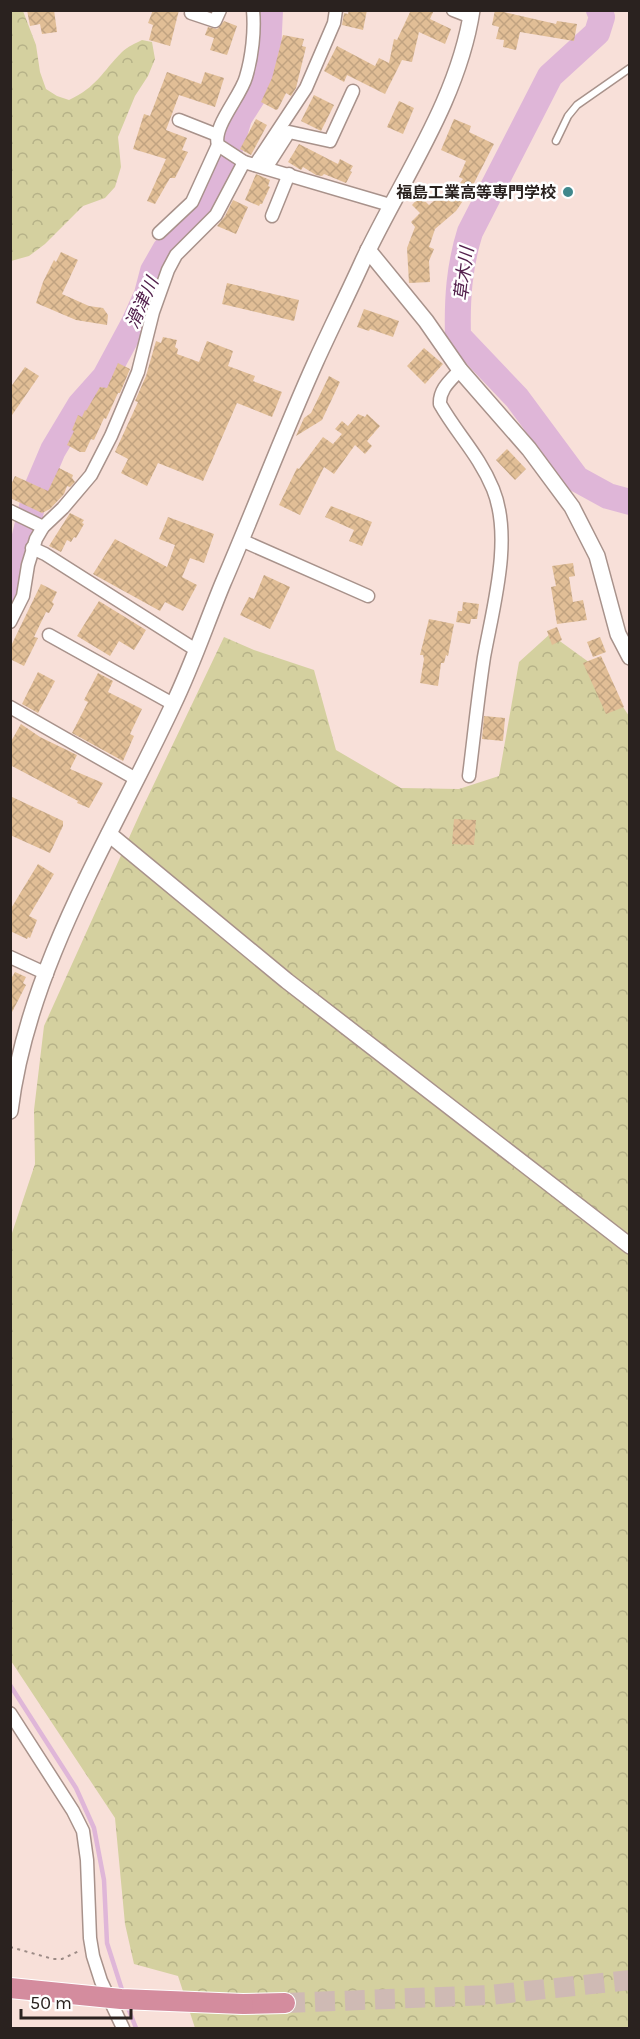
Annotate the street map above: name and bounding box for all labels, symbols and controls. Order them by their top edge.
place label: 福島工業高等専門学校 [396,183,556,202]
marker: 福島工業高等専門学校 [561,185,575,199]
water label: 草木川 [450,244,478,302]
water label: 滑津川 [121,272,164,332]
scale bar [21,1982,130,2020]
text: 50 m [30,1992,72,2014]

